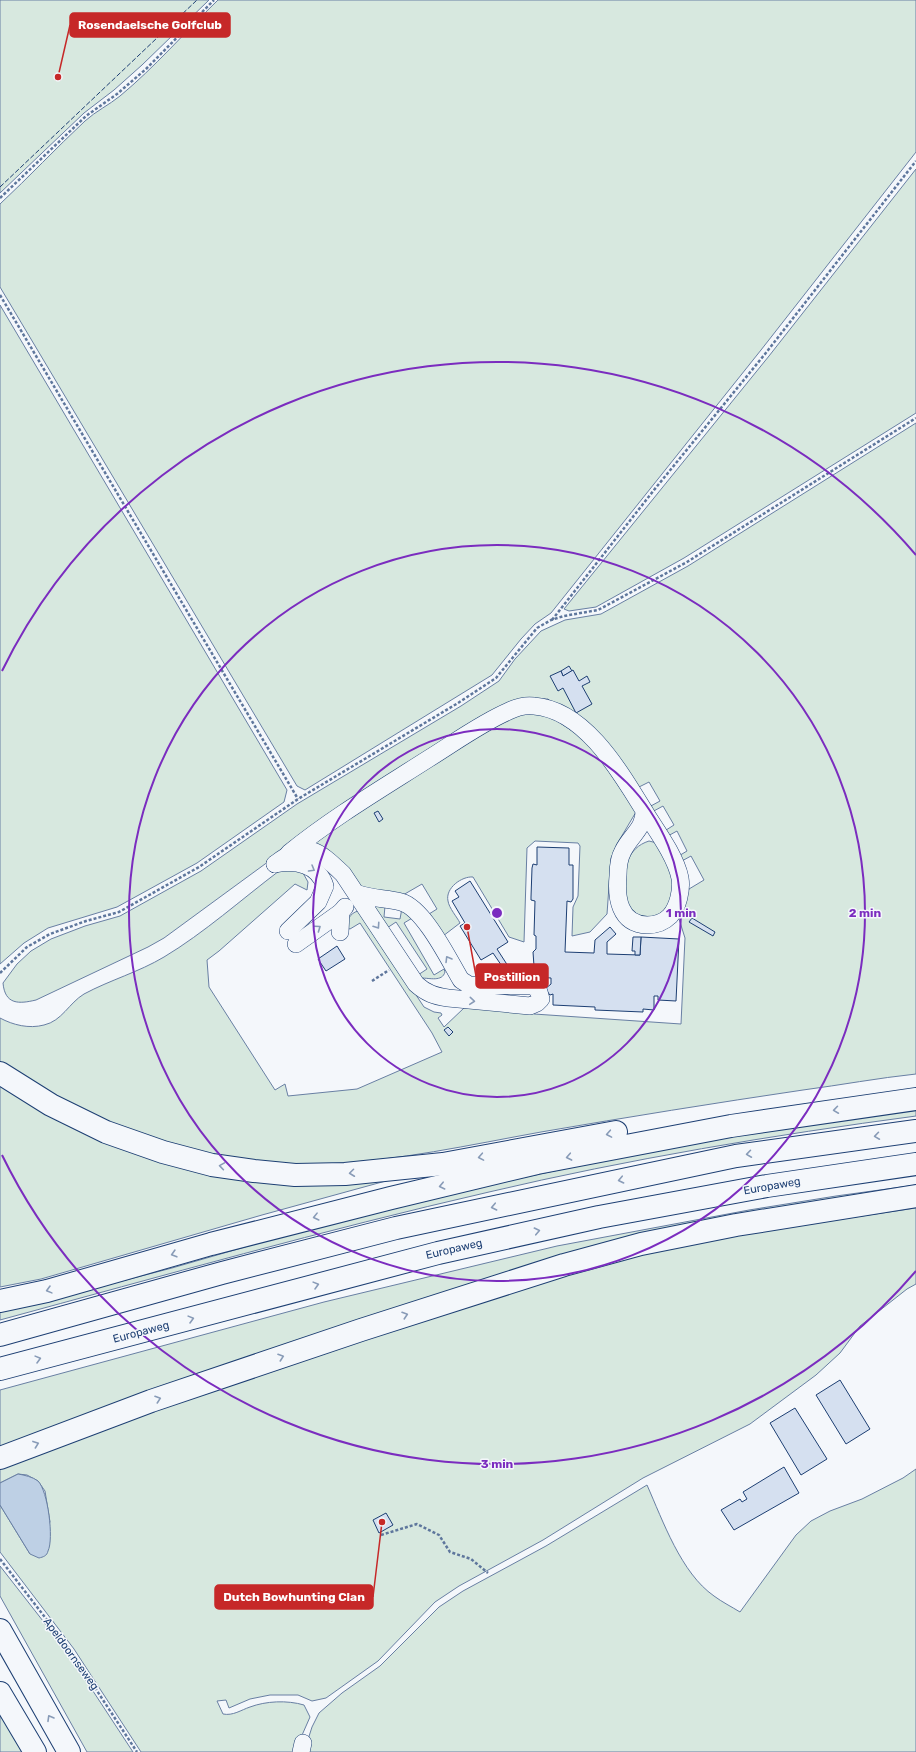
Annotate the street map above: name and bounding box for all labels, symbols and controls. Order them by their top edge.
callout: Rosendaelsche Golfclub [70,13,230,37]
text: Rosendaelsche Golfclub [78,18,222,32]
one-way arrow [308,865,315,872]
centre of rings [490,906,504,920]
text: 1 min [666,906,697,920]
text: 2 min [849,906,882,920]
one-way arrow [372,921,379,928]
one-way arrow [314,926,321,933]
one-way arrow [445,956,453,963]
callout: Postillion [476,964,548,988]
text: Postillion [484,970,540,984]
one-way arrow [469,996,475,1005]
one-way arrow [833,1105,839,1114]
one-way arrow [606,1129,612,1138]
one-way arrow [874,1131,880,1140]
one-way arrow [746,1149,752,1158]
one-way arrow [478,1152,484,1160]
one-way arrow [566,1152,572,1161]
one-way arrow [219,1162,226,1171]
one-way arrow [349,1168,355,1177]
one-way arrow [618,1175,624,1183]
street label: Europaweg [742,1175,802,1197]
one-way arrow [439,1181,445,1189]
one-way arrow [491,1203,497,1211]
one-way arrow [313,1212,320,1221]
one-way arrow [534,1227,541,1235]
street label: Europaweg [424,1236,484,1262]
one-way arrow [170,1249,177,1258]
one-way arrow [313,1282,319,1290]
one-way arrow [45,1285,52,1294]
one-way arrow [401,1312,408,1320]
one-way arrow [187,1315,194,1324]
street label: Europaweg [111,1318,171,1346]
one-way arrow [278,1353,285,1362]
one-way arrow [34,1355,41,1364]
one-way arrow [155,1395,162,1404]
one-way arrow [33,1440,40,1448]
text: 3 min [481,1457,514,1471]
callout: Dutch Bowhunting Clan [215,1585,373,1609]
text: Dutch Bowhunting Clan [223,1590,365,1604]
street label: Apeldoornseweg [41,1615,101,1693]
one-way arrow [47,1715,54,1722]

